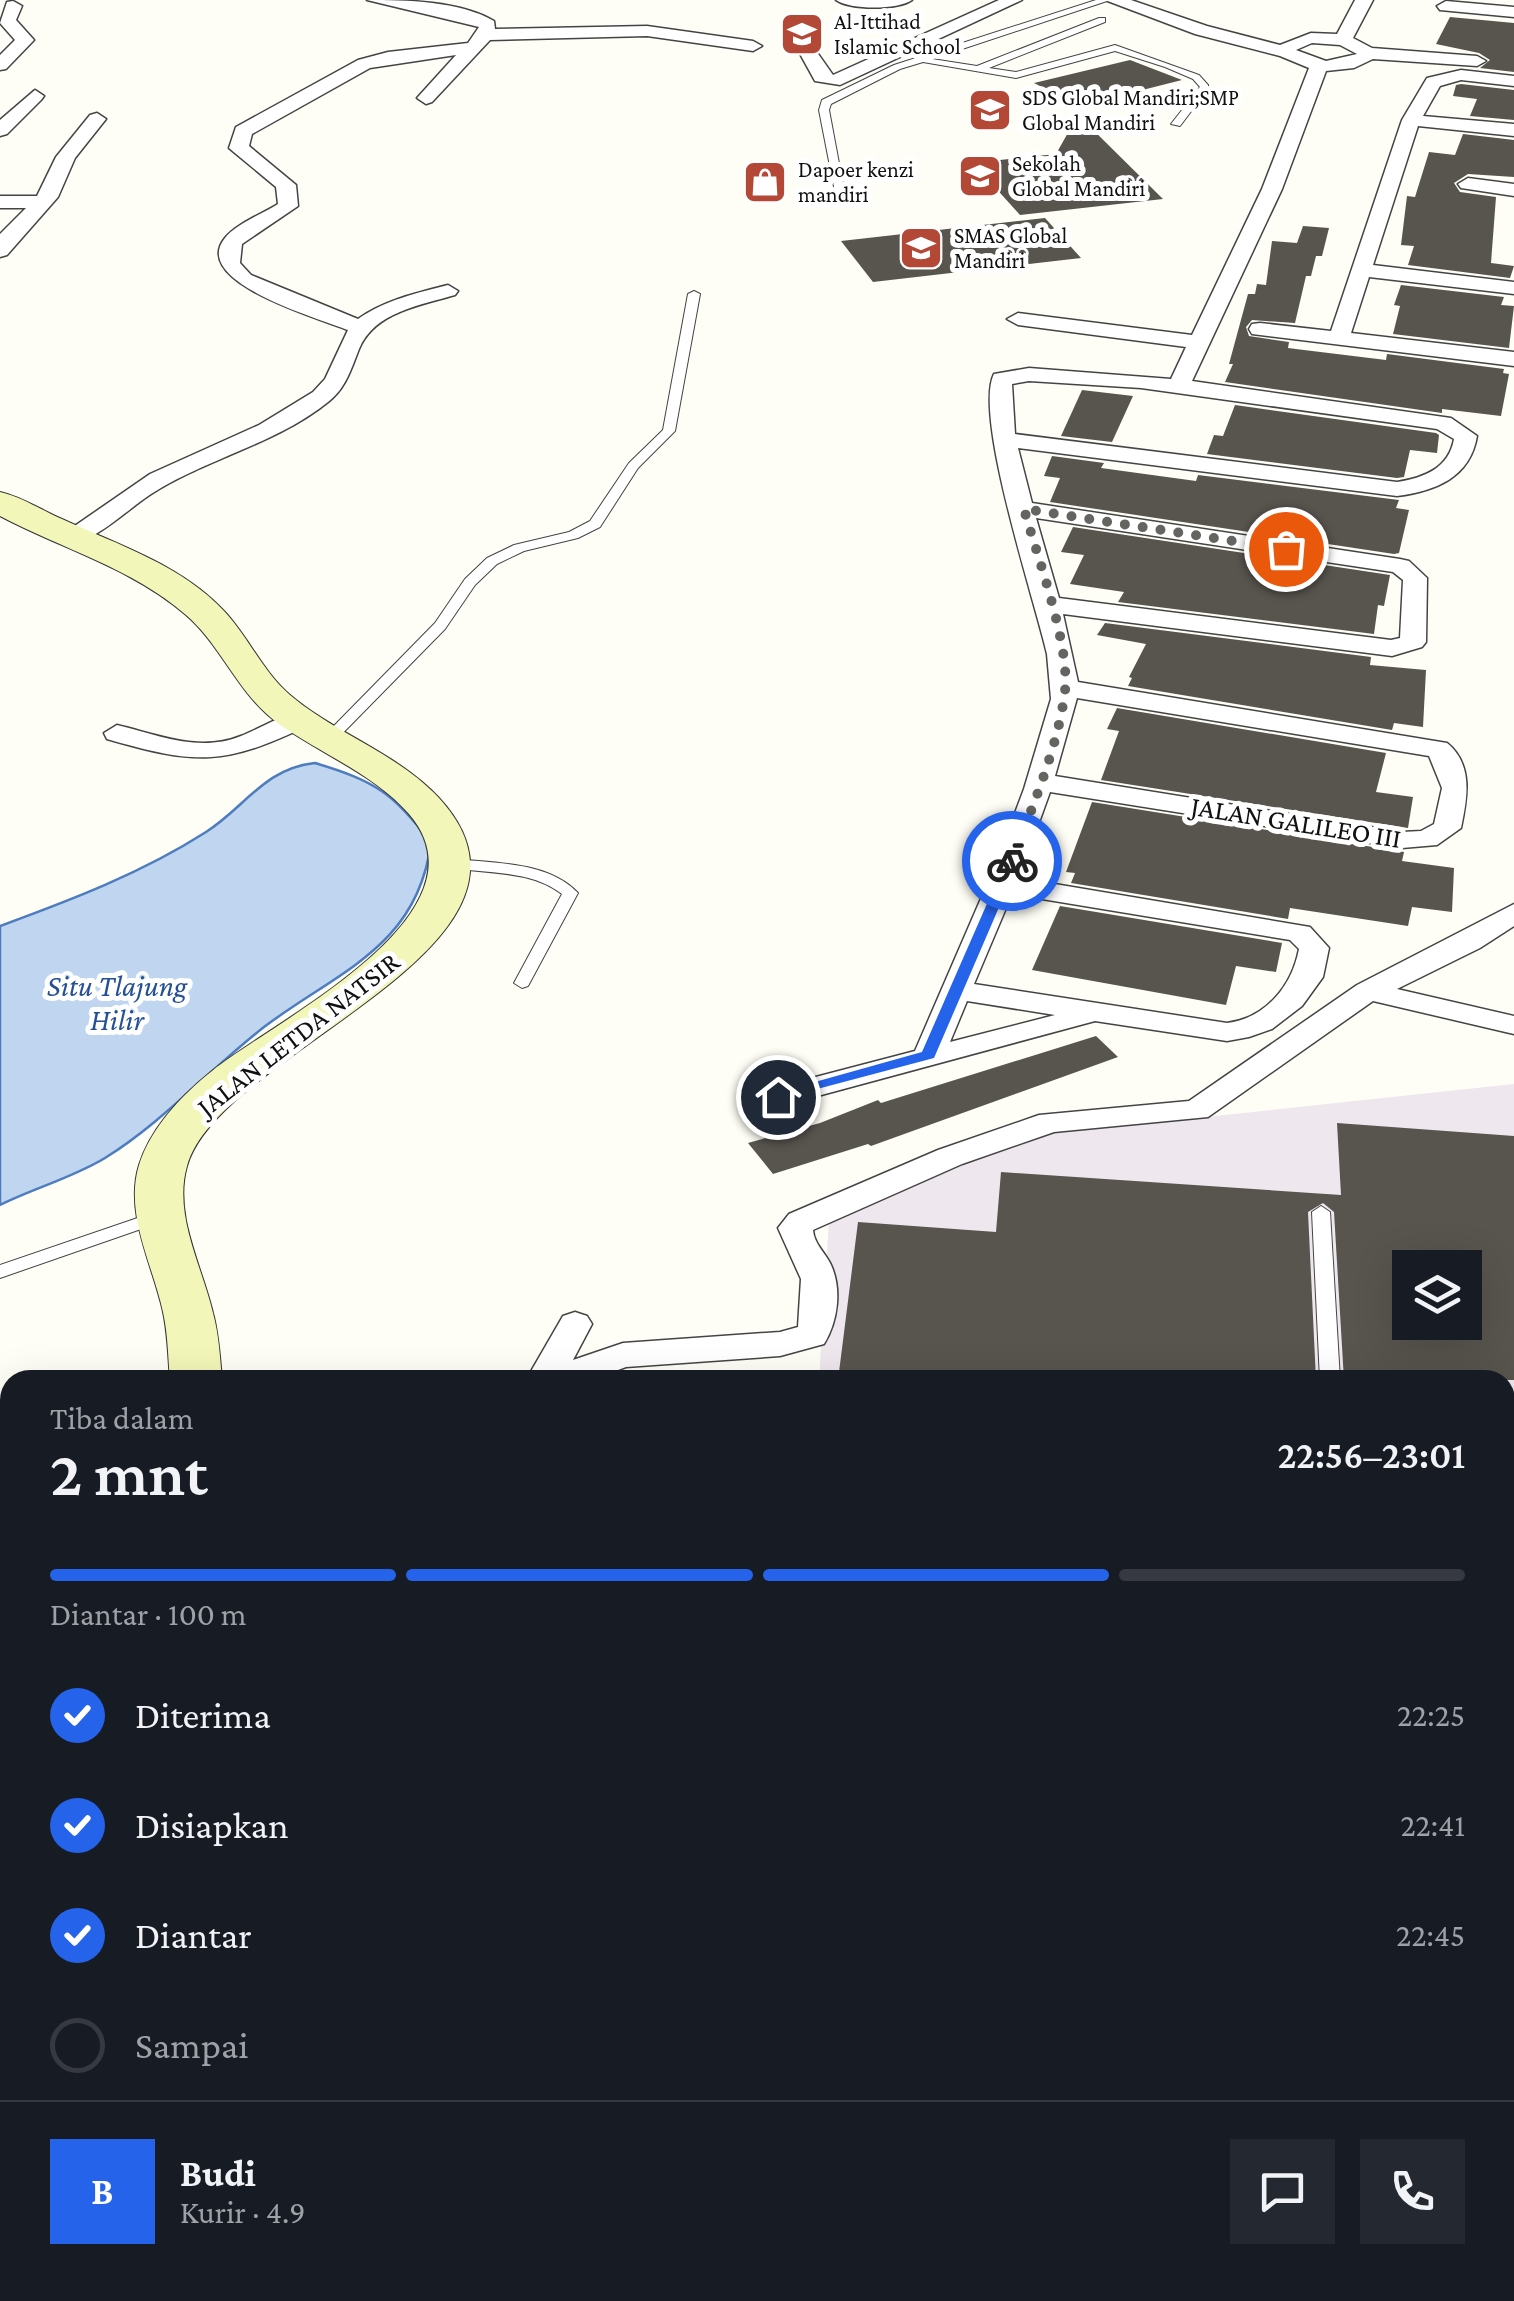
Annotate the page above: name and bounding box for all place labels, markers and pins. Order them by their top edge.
place label: Al-Ittihad Islamic School [834,9,961,59]
school or university icon: Al-Ittihad Islamic School [779,11,825,57]
place label: SDS Global Mandiri;SMP Global Mandiri [1022,85,1239,135]
school or university icon: SDS Global Mandiri;SMP Global Mandiri [967,87,1013,133]
place label: Sekolah Global Mandiri [1012,151,1145,201]
school or university icon: Sekolah Global Mandiri [957,153,1003,199]
place label: Dapoer kenzi mandiri [798,157,914,207]
shop icon: Dapoer kenzi mandiri [742,159,788,205]
place label: SMAS Global Mandiri [954,223,1067,273]
school or university icon: SMAS Global Mandiri [898,225,944,271]
pin [1244,507,1329,592]
pin [736,1055,821,1140]

